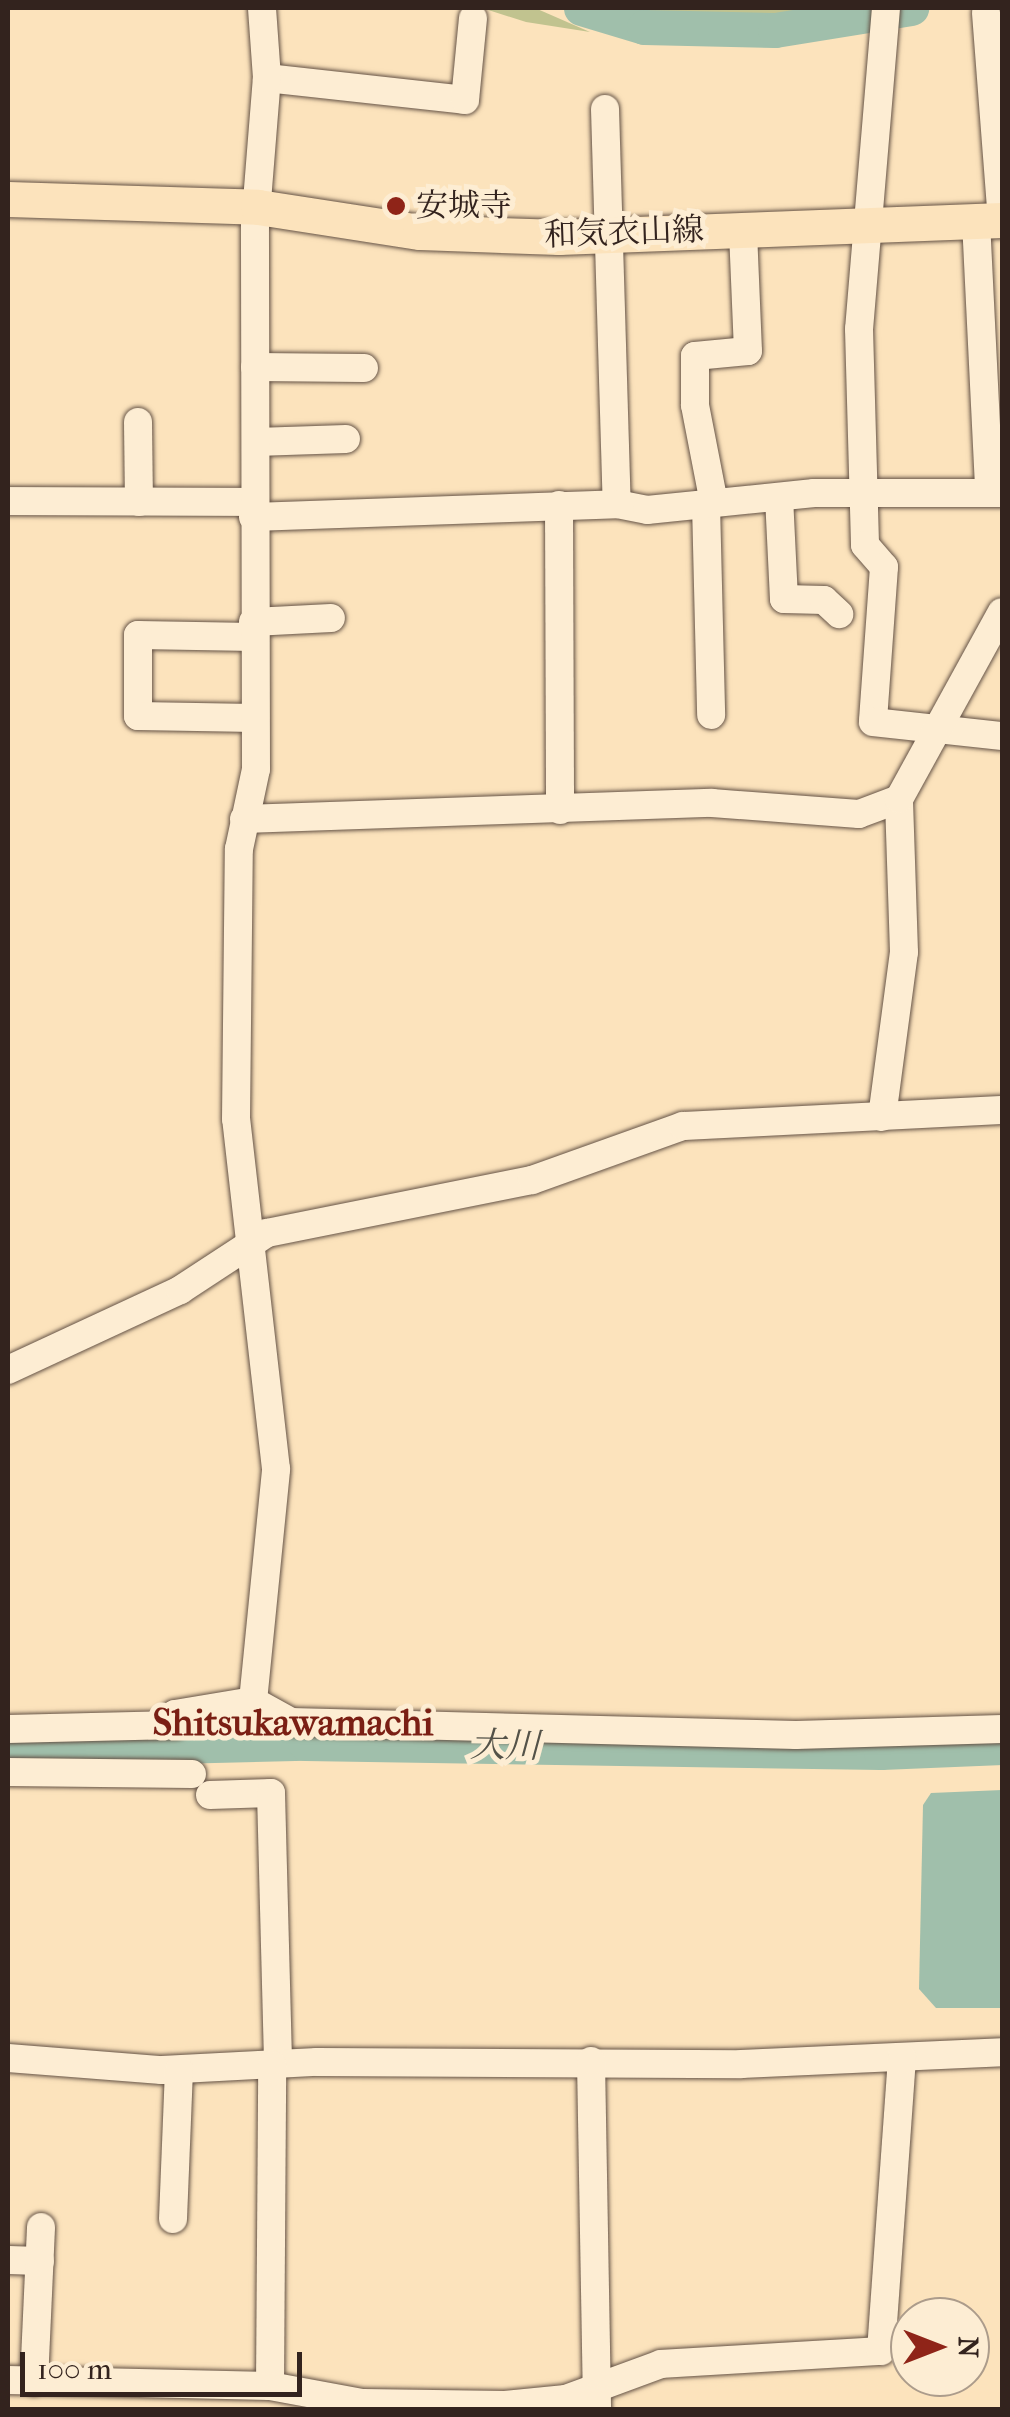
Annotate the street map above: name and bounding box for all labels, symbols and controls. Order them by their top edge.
place label: 安城寺 [416,187,512,225]
marker: 安城寺 [385,195,407,217]
street label: 和気衣山線 [543,211,705,255]
district label: Shitsukawamachi [152,1700,434,1746]
water label: 大川 [470,1724,540,1768]
north arrow [890,2297,990,2397]
scale bar [25,2332,308,2394]
text: N [952,2336,985,2358]
text: 100 m [37,2352,112,2387]

